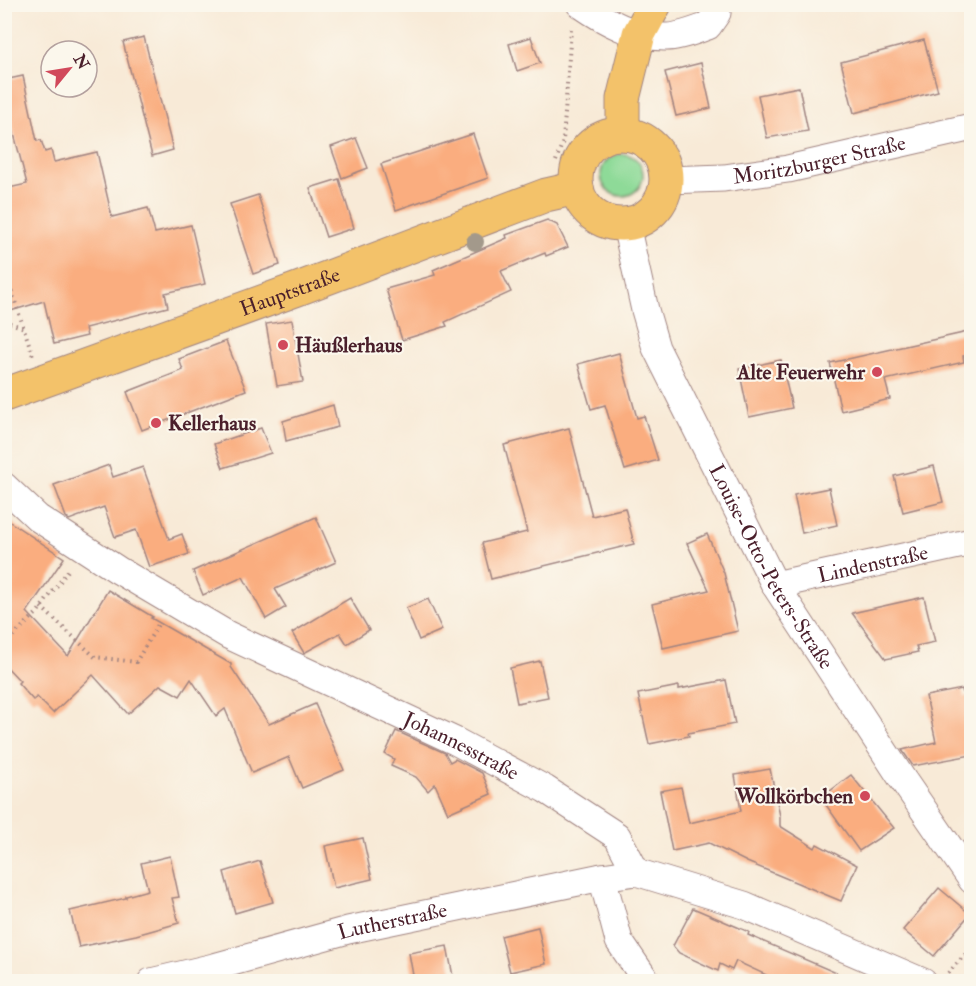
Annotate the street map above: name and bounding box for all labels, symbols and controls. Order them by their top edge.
north arrow [39,39,99,99]
text: N [68,50,94,74]
street label: Moritzburger Straße [731,130,908,191]
street label: Hauptstraße [236,261,344,323]
place label: Häußlerhaus [295,332,403,359]
marker: Häußlerhaus [276,338,290,352]
place label: Alte Feuerwehr [736,359,866,386]
marker: Alte Feuerwehr [870,365,884,379]
place label: Kellerhaus [168,410,256,437]
marker: Kellerhaus [149,416,163,430]
street label: Louise-Otto-Peters-Straße [703,460,840,675]
street label: Lindenstraße [815,539,931,589]
street label: Johannesstraße [398,705,524,787]
place label: Wollkörbchen [735,783,853,810]
marker: Wollkörbchen [858,789,872,803]
street label: Lutherstraße [335,897,450,946]

